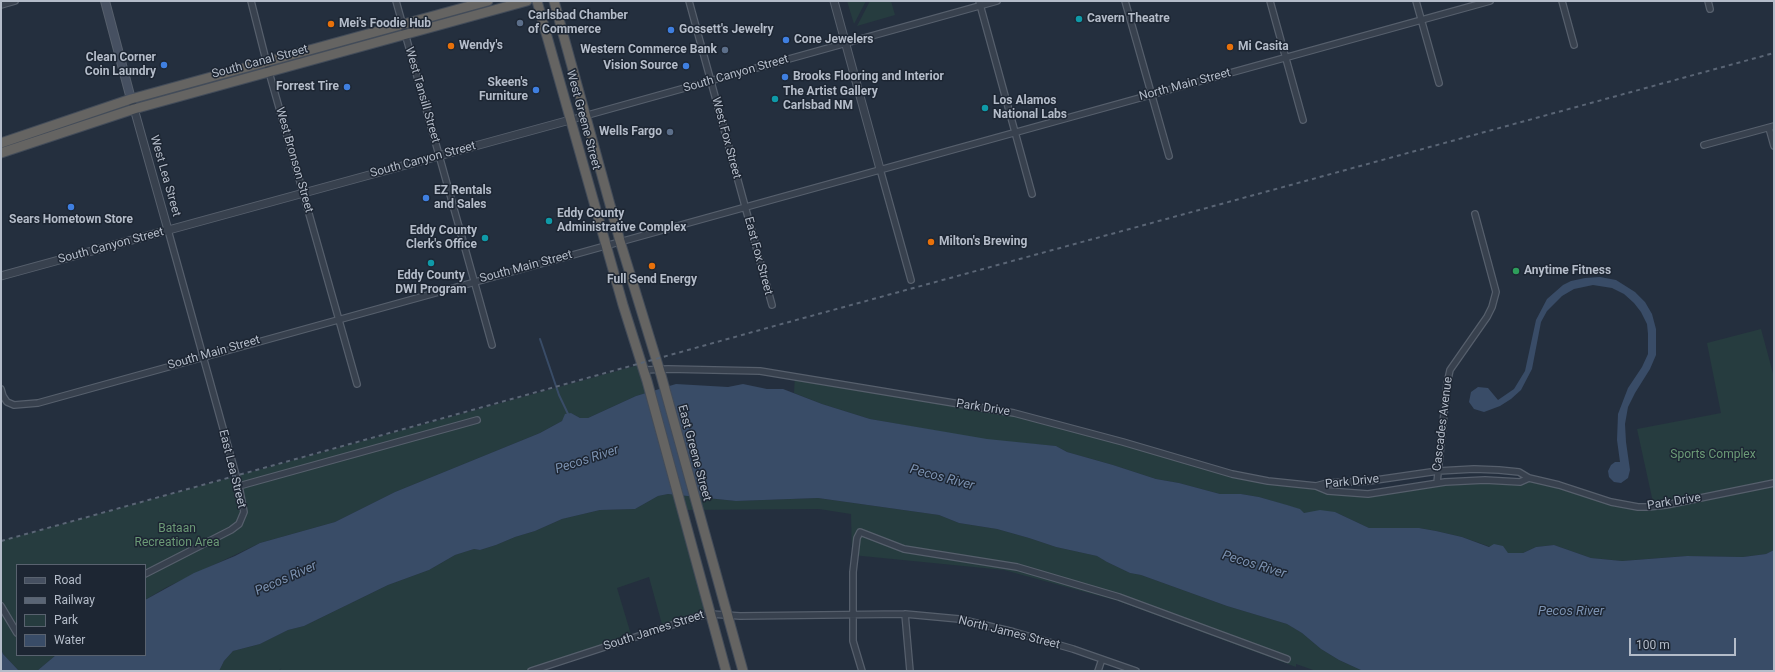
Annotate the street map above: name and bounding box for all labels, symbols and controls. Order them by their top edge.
place label: Carlsbad Chamber of Commerce [528,9,628,37]
place label: Cavern Theatre [1087,12,1170,26]
marker: Cavern Theatre [1074,14,1084,24]
place label: Mei's Foodie Hub [339,17,431,31]
marker: Carlsbad Chamber of Commerce [515,18,525,28]
marker: Mei's Foodie Hub [326,19,336,29]
place label: Gossett's Jewelry [679,23,774,37]
marker: Gossett's Jewelry [666,25,676,35]
place label: Cone Jewelers [794,33,874,47]
marker: Cone Jewelers [781,35,791,45]
place label: Wendy's [459,39,503,53]
place label: Mi Casita [1238,40,1289,54]
marker: Wendy's [446,41,456,51]
street label: South Canal Street [210,42,310,82]
marker: Mi Casita [1225,42,1235,52]
place label: Western Commerce Bank [580,43,717,57]
street label: West Tansill Street [401,45,443,145]
marker: Western Commerce Bank [720,45,730,55]
place label: Clean Corner Coin Laundry [85,51,156,79]
street label: South Canyon Street [682,52,790,96]
place label: Vision Source [603,59,678,73]
marker: Clean Corner Coin Laundry [159,60,169,70]
marker: Vision Source [681,61,691,71]
street label: North Main Street [1138,66,1232,104]
street label: West Greene Street [563,69,603,171]
place label: Brooks Flooring and Interior [793,70,944,84]
marker: Brooks Flooring and Interior [780,72,790,82]
place label: Skeen's Furniture [479,76,528,104]
place label: Forrest Tire [276,80,339,94]
marker: Forrest Tire [342,82,352,92]
marker: Skeen's Furniture [531,85,541,95]
place label: The Artist Gallery Carlsbad NM [783,85,878,113]
marker: The Artist Gallery Carlsbad NM [770,94,780,104]
place label: Los Alamos National Labs [993,94,1067,122]
street label: West Fox Street [708,96,744,180]
marker: Los Alamos National Labs [980,103,990,113]
street label: West Bronson Street [272,106,316,214]
place label: Wells Fargo [599,125,662,139]
marker: Wells Fargo [665,127,675,137]
street label: West Lea Street [147,134,183,218]
street label: South Canyon Street [369,139,477,181]
place label: EZ Rentals and Sales [434,184,492,212]
marker: EZ Rentals and Sales [421,193,431,203]
marker: Sears Hometown Store [66,202,76,212]
place label: Eddy County Administrative Complex [557,207,686,235]
place label: Sears Hometown Store [9,213,133,227]
street label: East Fox Street [741,215,775,297]
marker: Eddy County Administrative Complex [544,216,554,226]
place label: Eddy County Clerk's Office [406,224,477,252]
street label: South Canyon Street [57,225,165,267]
marker: Eddy County Clerk's Office [480,233,490,243]
place label: Milton's Brewing [939,235,1027,249]
marker: Milton's Brewing [926,237,936,247]
street label: South Main Street [478,248,574,286]
marker: Eddy County DWI Program [426,258,436,268]
marker: Full Send Energy [647,261,657,271]
place label: Anytime Fitness [1524,264,1611,278]
marker: Anytime Fitness [1511,266,1521,276]
place label: Eddy County DWI Program [395,269,467,297]
place label: Full Send Energy [607,273,697,287]
street label: South Main Street [166,333,262,373]
street label: Cascades Avenue [1430,376,1456,472]
street label: Park Drive [955,397,1011,419]
street label: East Greene Street [674,403,714,503]
street label: East Lea Street [215,428,249,510]
water label: Pecos River [553,442,621,478]
park label: Sports Complex [1670,448,1756,462]
water label: Pecos River [908,462,976,494]
street label: Park Drive [1324,472,1380,492]
street label: Park Drive [1646,491,1702,513]
park label: Bataan Recreation Area [135,522,219,550]
water label: Pecos River [1220,548,1288,582]
water label: Pecos River [253,558,319,600]
legend [16,564,146,656]
text: Road [54,573,82,587]
text: Railway [54,593,95,607]
water label: Pecos River [1538,604,1604,620]
street label: South James Street [602,608,706,654]
text: Park [54,613,78,627]
street label: North James Street [957,613,1061,653]
scale bar [1631,630,1738,656]
text: Water [54,633,85,647]
text: 100 m [1636,638,1670,652]

